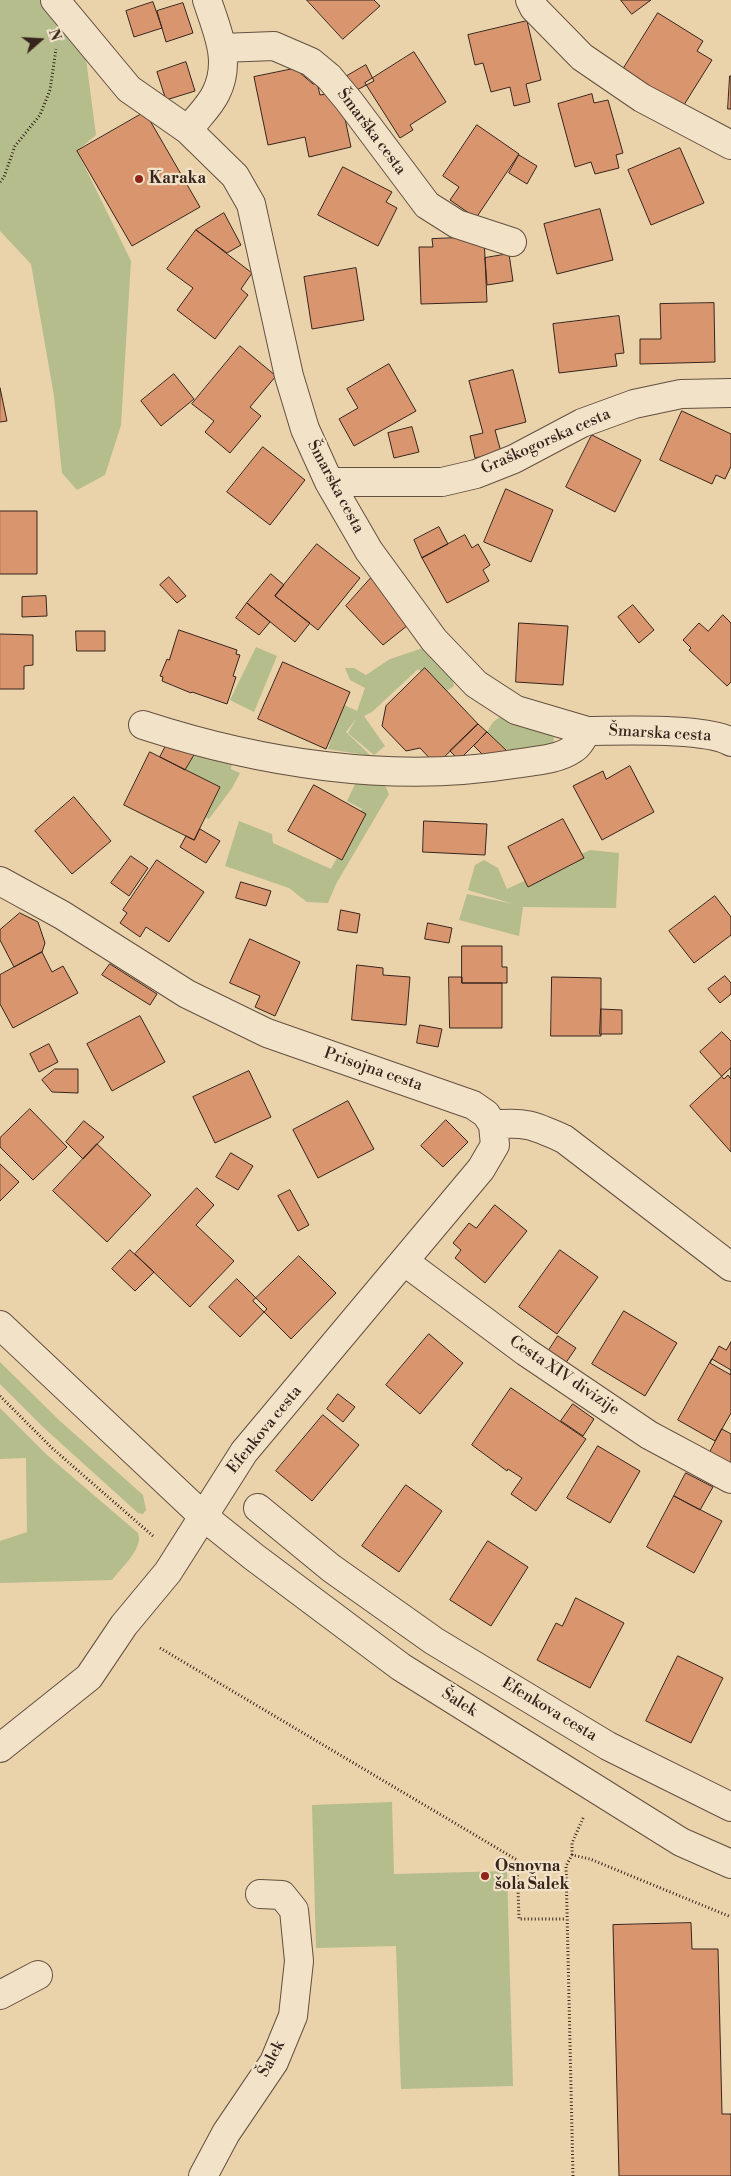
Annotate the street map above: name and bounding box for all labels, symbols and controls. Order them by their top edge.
north arrow [15,15,65,65]
text: N [44,27,64,43]
street label: Šmarška cesta [332,85,410,179]
place label: Karaka [149,169,206,189]
marker: Karaka [133,173,145,185]
street label: Graškogorska cesta [478,405,614,479]
street label: Šmarska cesta [302,437,368,537]
street label: Šmarska cesta [608,722,712,746]
street label: Prisojna cesta [321,1044,425,1096]
street label: Cesta XIV divizije [505,1332,623,1420]
street label: Efenkova cesta [224,1382,306,1478]
street label: Efenkova cesta [498,1674,600,1746]
street label: Šalek [438,1685,480,1721]
place label: Osnovna šola Šalek [495,1857,569,1895]
marker: Osnovna šola Šalek [479,1870,491,1882]
street label: Šalek [254,2038,290,2080]

